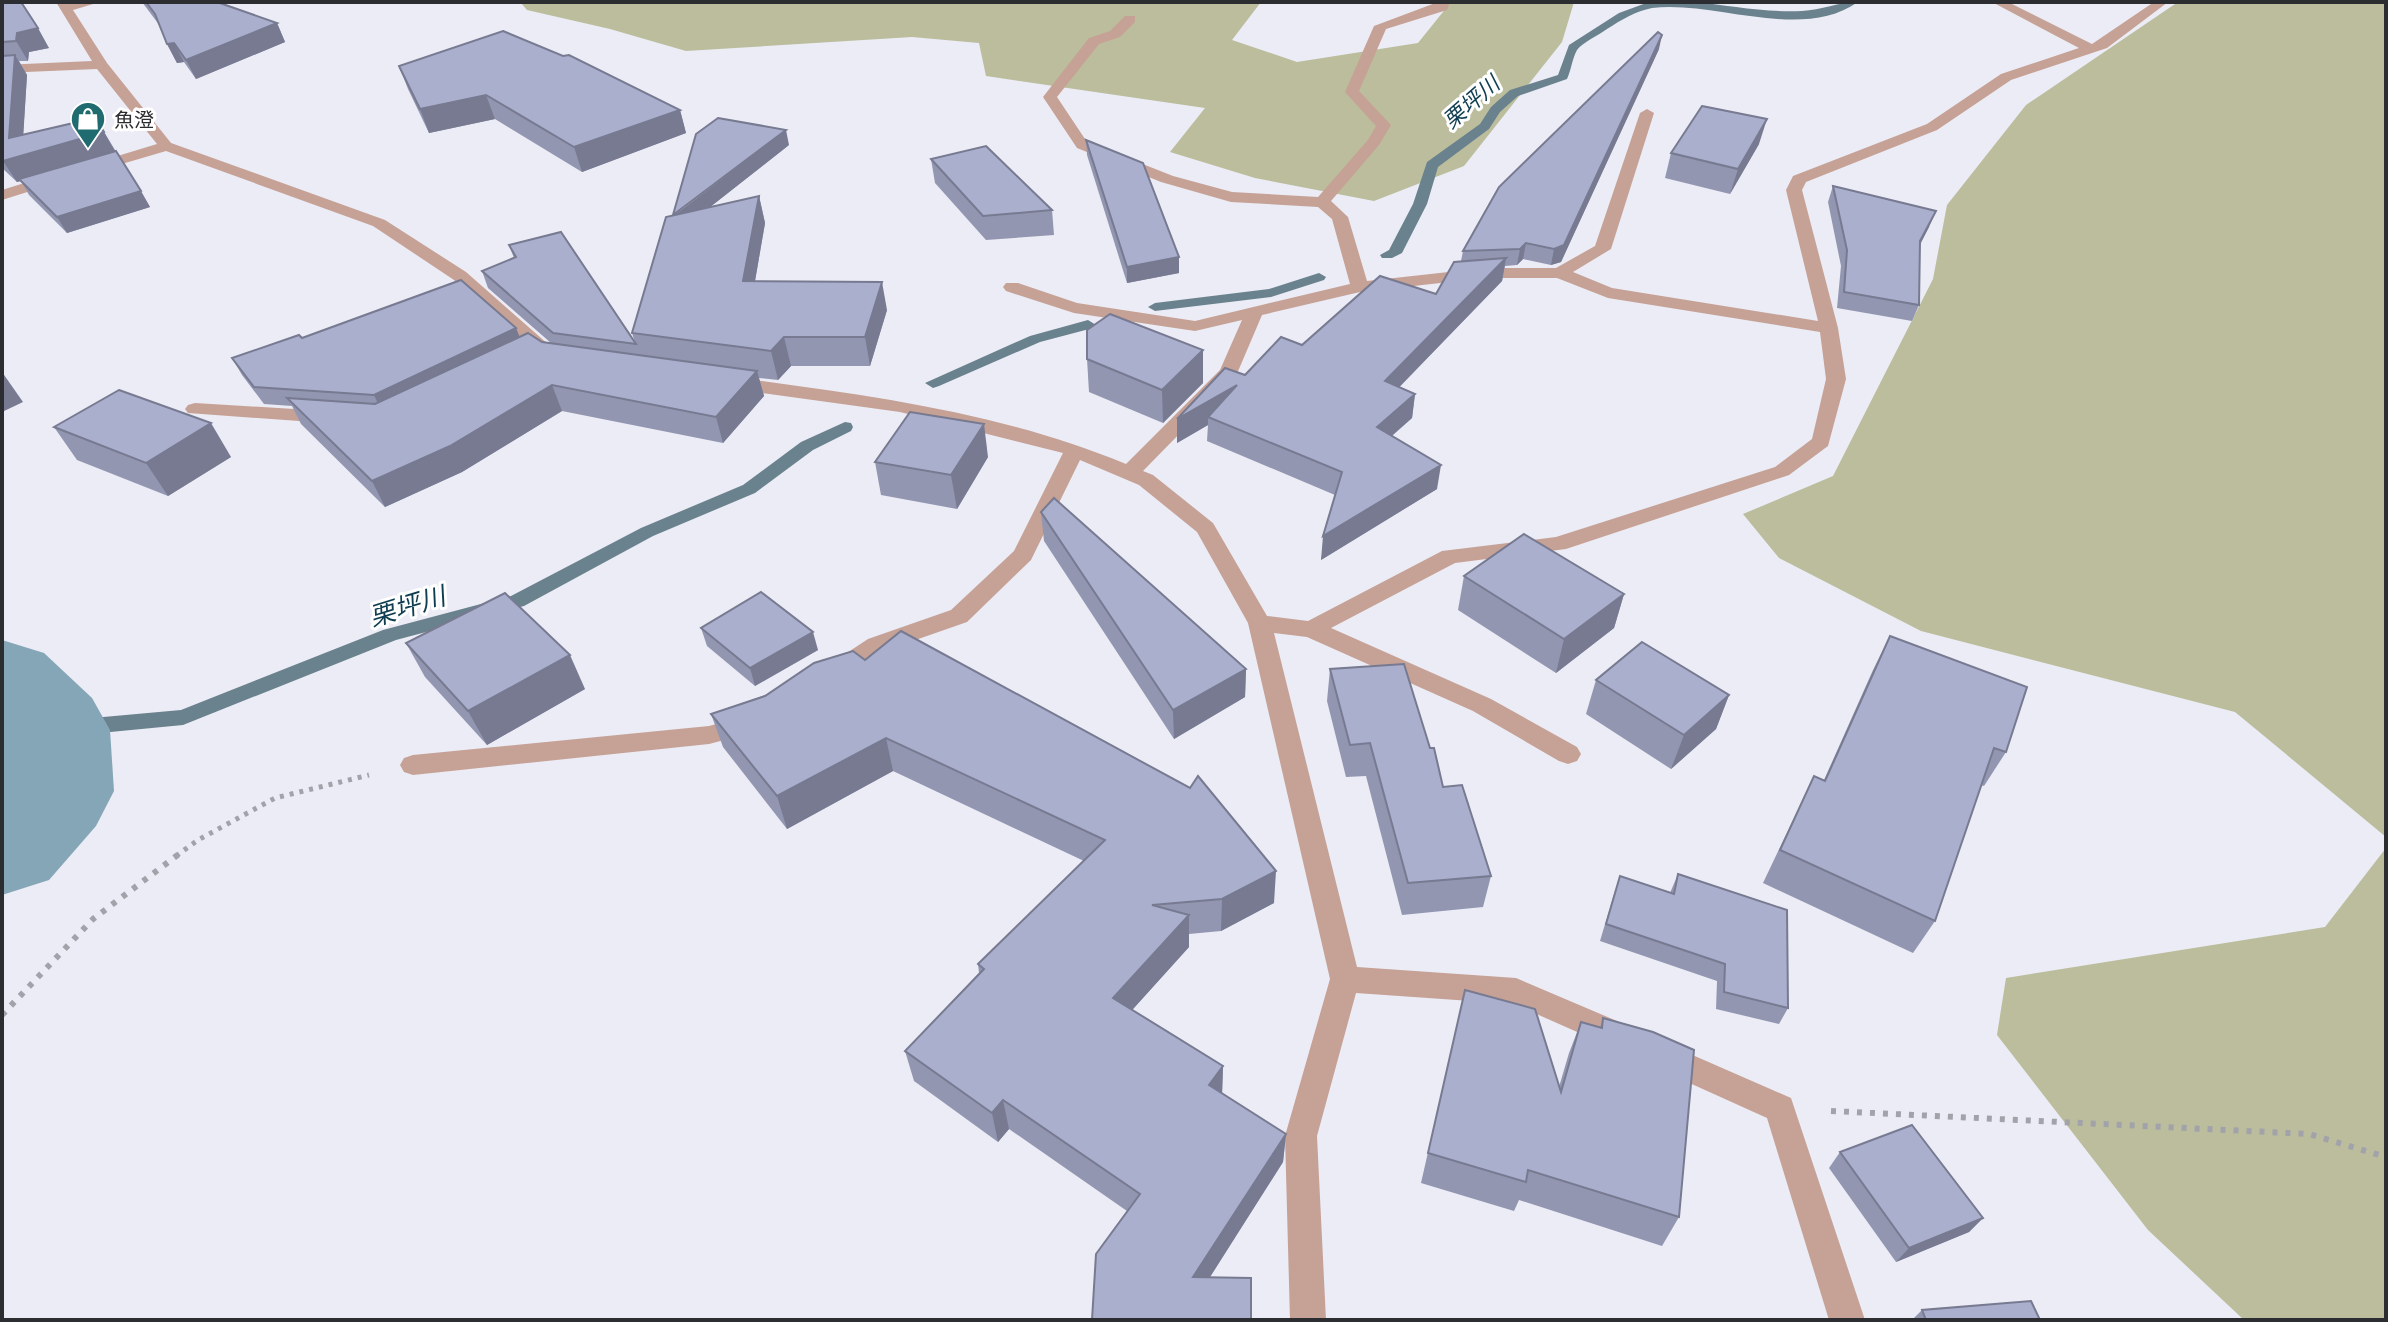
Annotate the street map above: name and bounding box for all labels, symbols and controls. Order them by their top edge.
water label: 栗坪川 [1436,68,1507,135]
shop icon: 魚澄 [69,100,107,150]
place label: 魚澄 [114,106,154,133]
water label: 栗坪川 [365,577,452,634]

